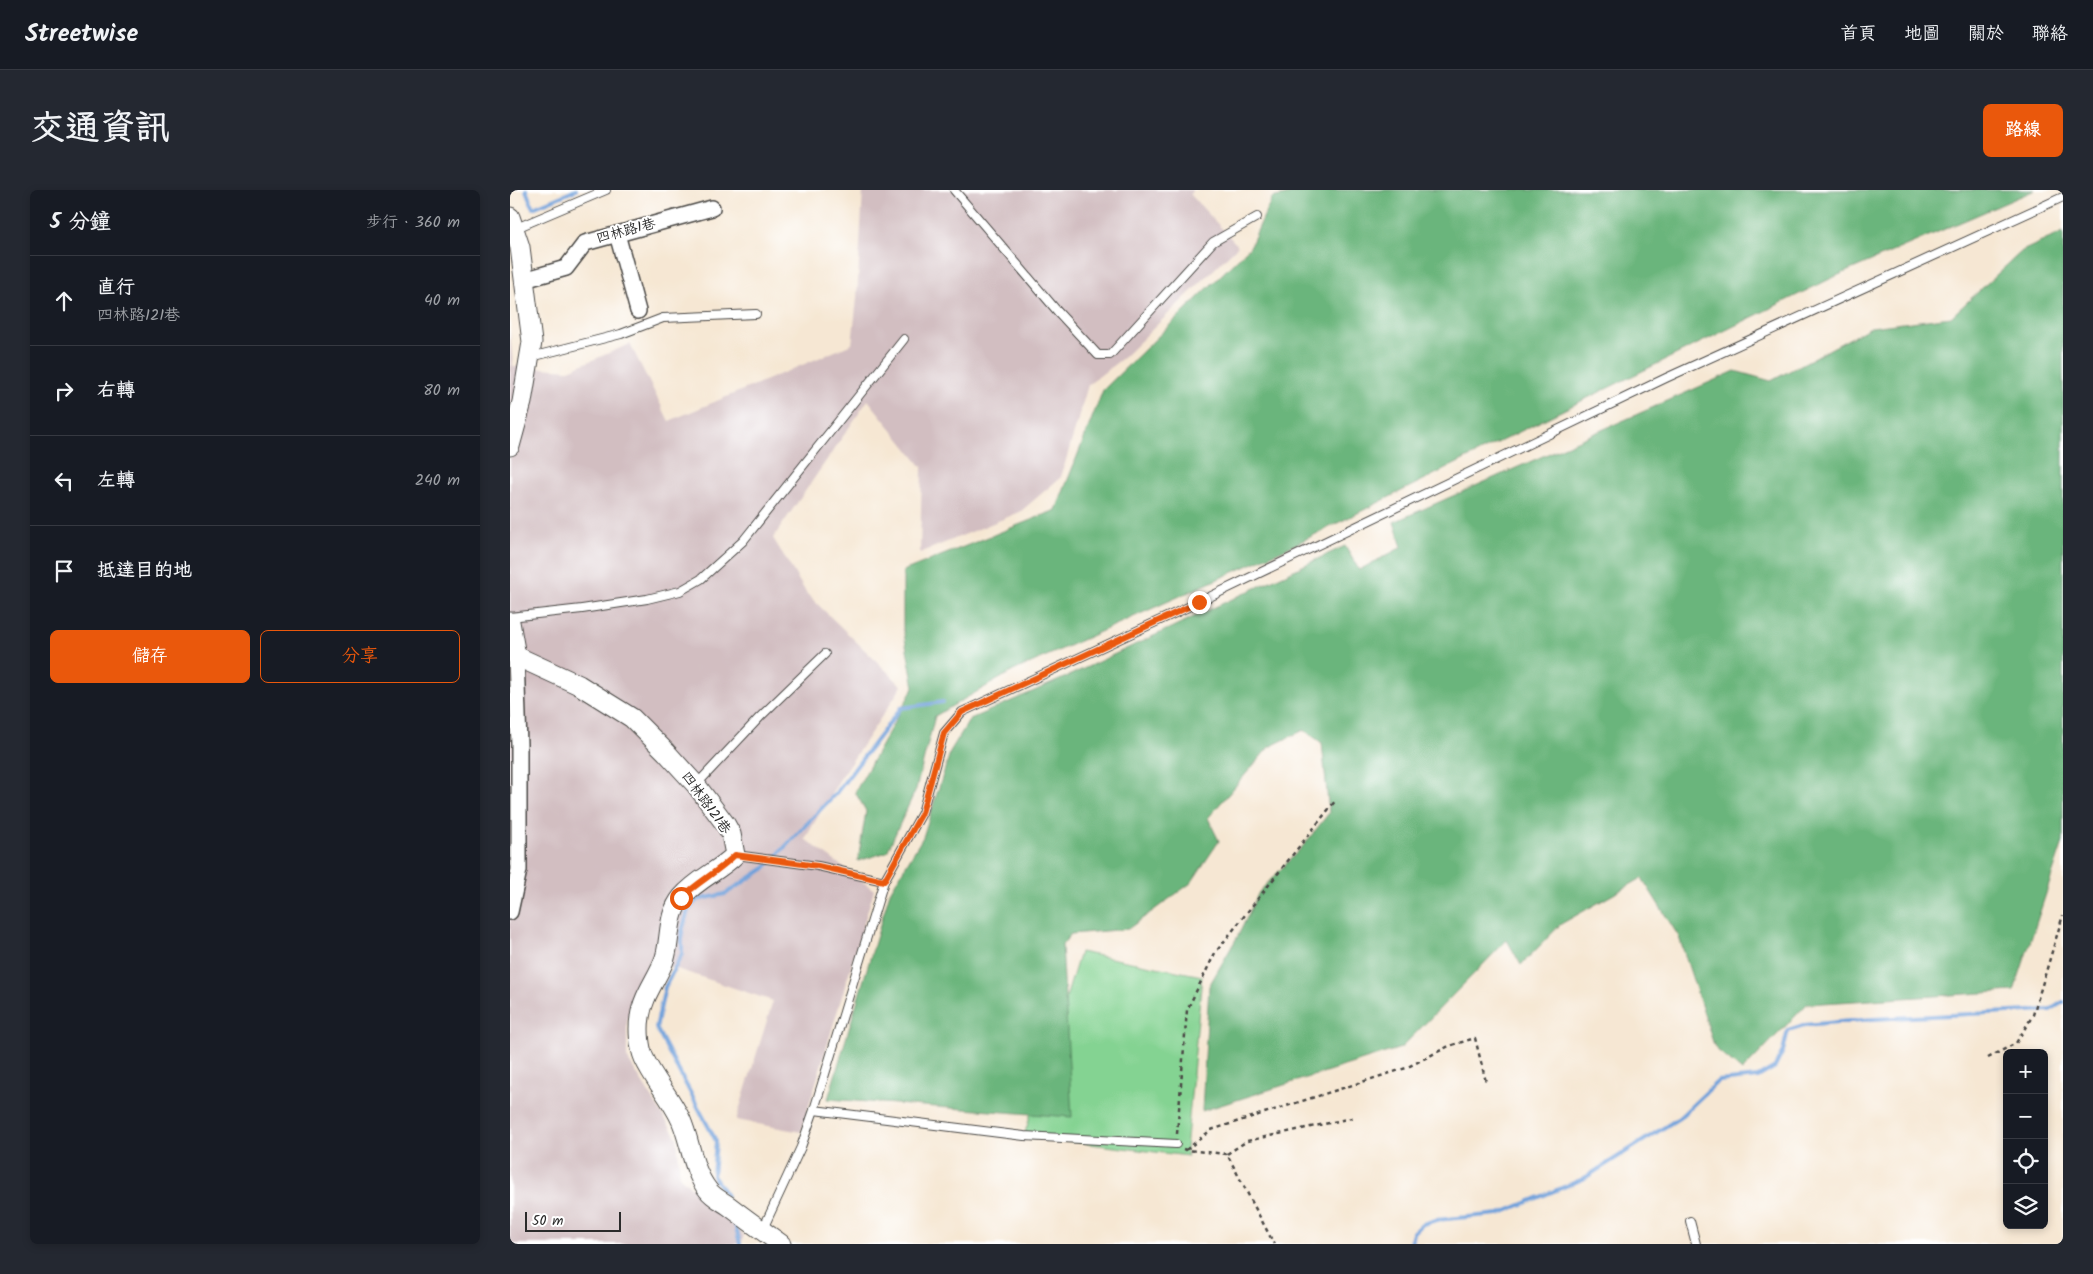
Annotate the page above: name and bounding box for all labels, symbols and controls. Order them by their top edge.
text: Streetwise [25,15,138,54]
text: 首頁 [1840,20,1876,49]
text: 地圖 [1904,20,1940,49]
text: 關於 [1968,20,2004,49]
text: 聯絡 [2032,20,2068,49]
text: 交通資訊 [30,102,170,158]
button: 路線 [1983,104,2063,157]
text: 5 分鐘 [50,206,111,239]
text: 步行 · 360 m [366,210,460,235]
street label: 四林路1巷 [594,212,659,249]
text: 直行 [97,273,135,303]
icon: ahead [50,287,78,315]
text: 40 m [424,288,460,313]
text: 四林路121巷 [97,303,180,328]
text: 右轉 [97,376,135,406]
icon: right [50,377,78,405]
text: 80 m [423,378,460,403]
text: 左轉 [97,466,135,496]
icon: left [50,467,78,495]
text: 240 m [415,468,460,493]
text: 抵達目的地 [97,556,192,586]
icon: arrive [50,557,78,585]
route end [1188,591,1211,614]
button: 儲存 [50,630,250,683]
button: 分享 [260,630,460,683]
street label: 四林路121巷 [676,767,737,840]
route start [670,887,693,910]
map controls [2003,1049,2048,1229]
button: + [2003,1049,2048,1094]
button: − [2003,1094,2048,1139]
button: locate [2003,1139,2048,1184]
button: layers [2003,1184,2048,1229]
scale bar [525,1209,621,1232]
text: 50 m [532,1210,563,1232]

